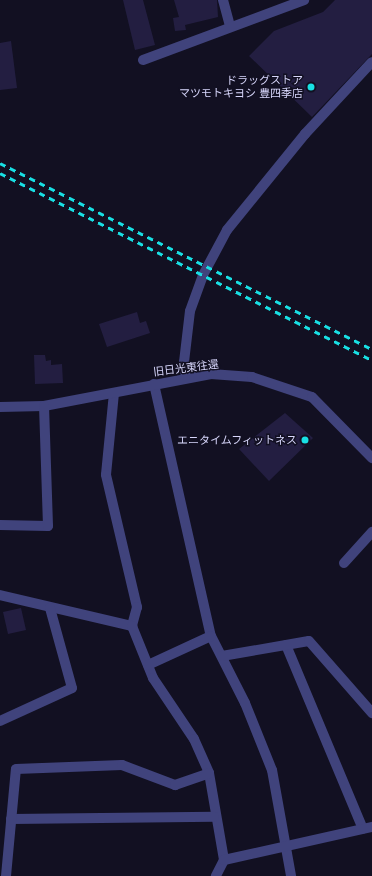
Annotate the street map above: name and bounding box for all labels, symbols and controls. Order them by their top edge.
place label: ドラッグストア マツモトキヨシ 豊四季店 [179,74,303,100]
marker: ドラッグストア マツモトキヨシ 豊四季店 [306,82,316,92]
street label: 旧日光東往還 [152,357,220,379]
place label: エニタイムフィットネス [176,433,297,447]
marker: エニタイムフィットネス [300,435,310,445]

